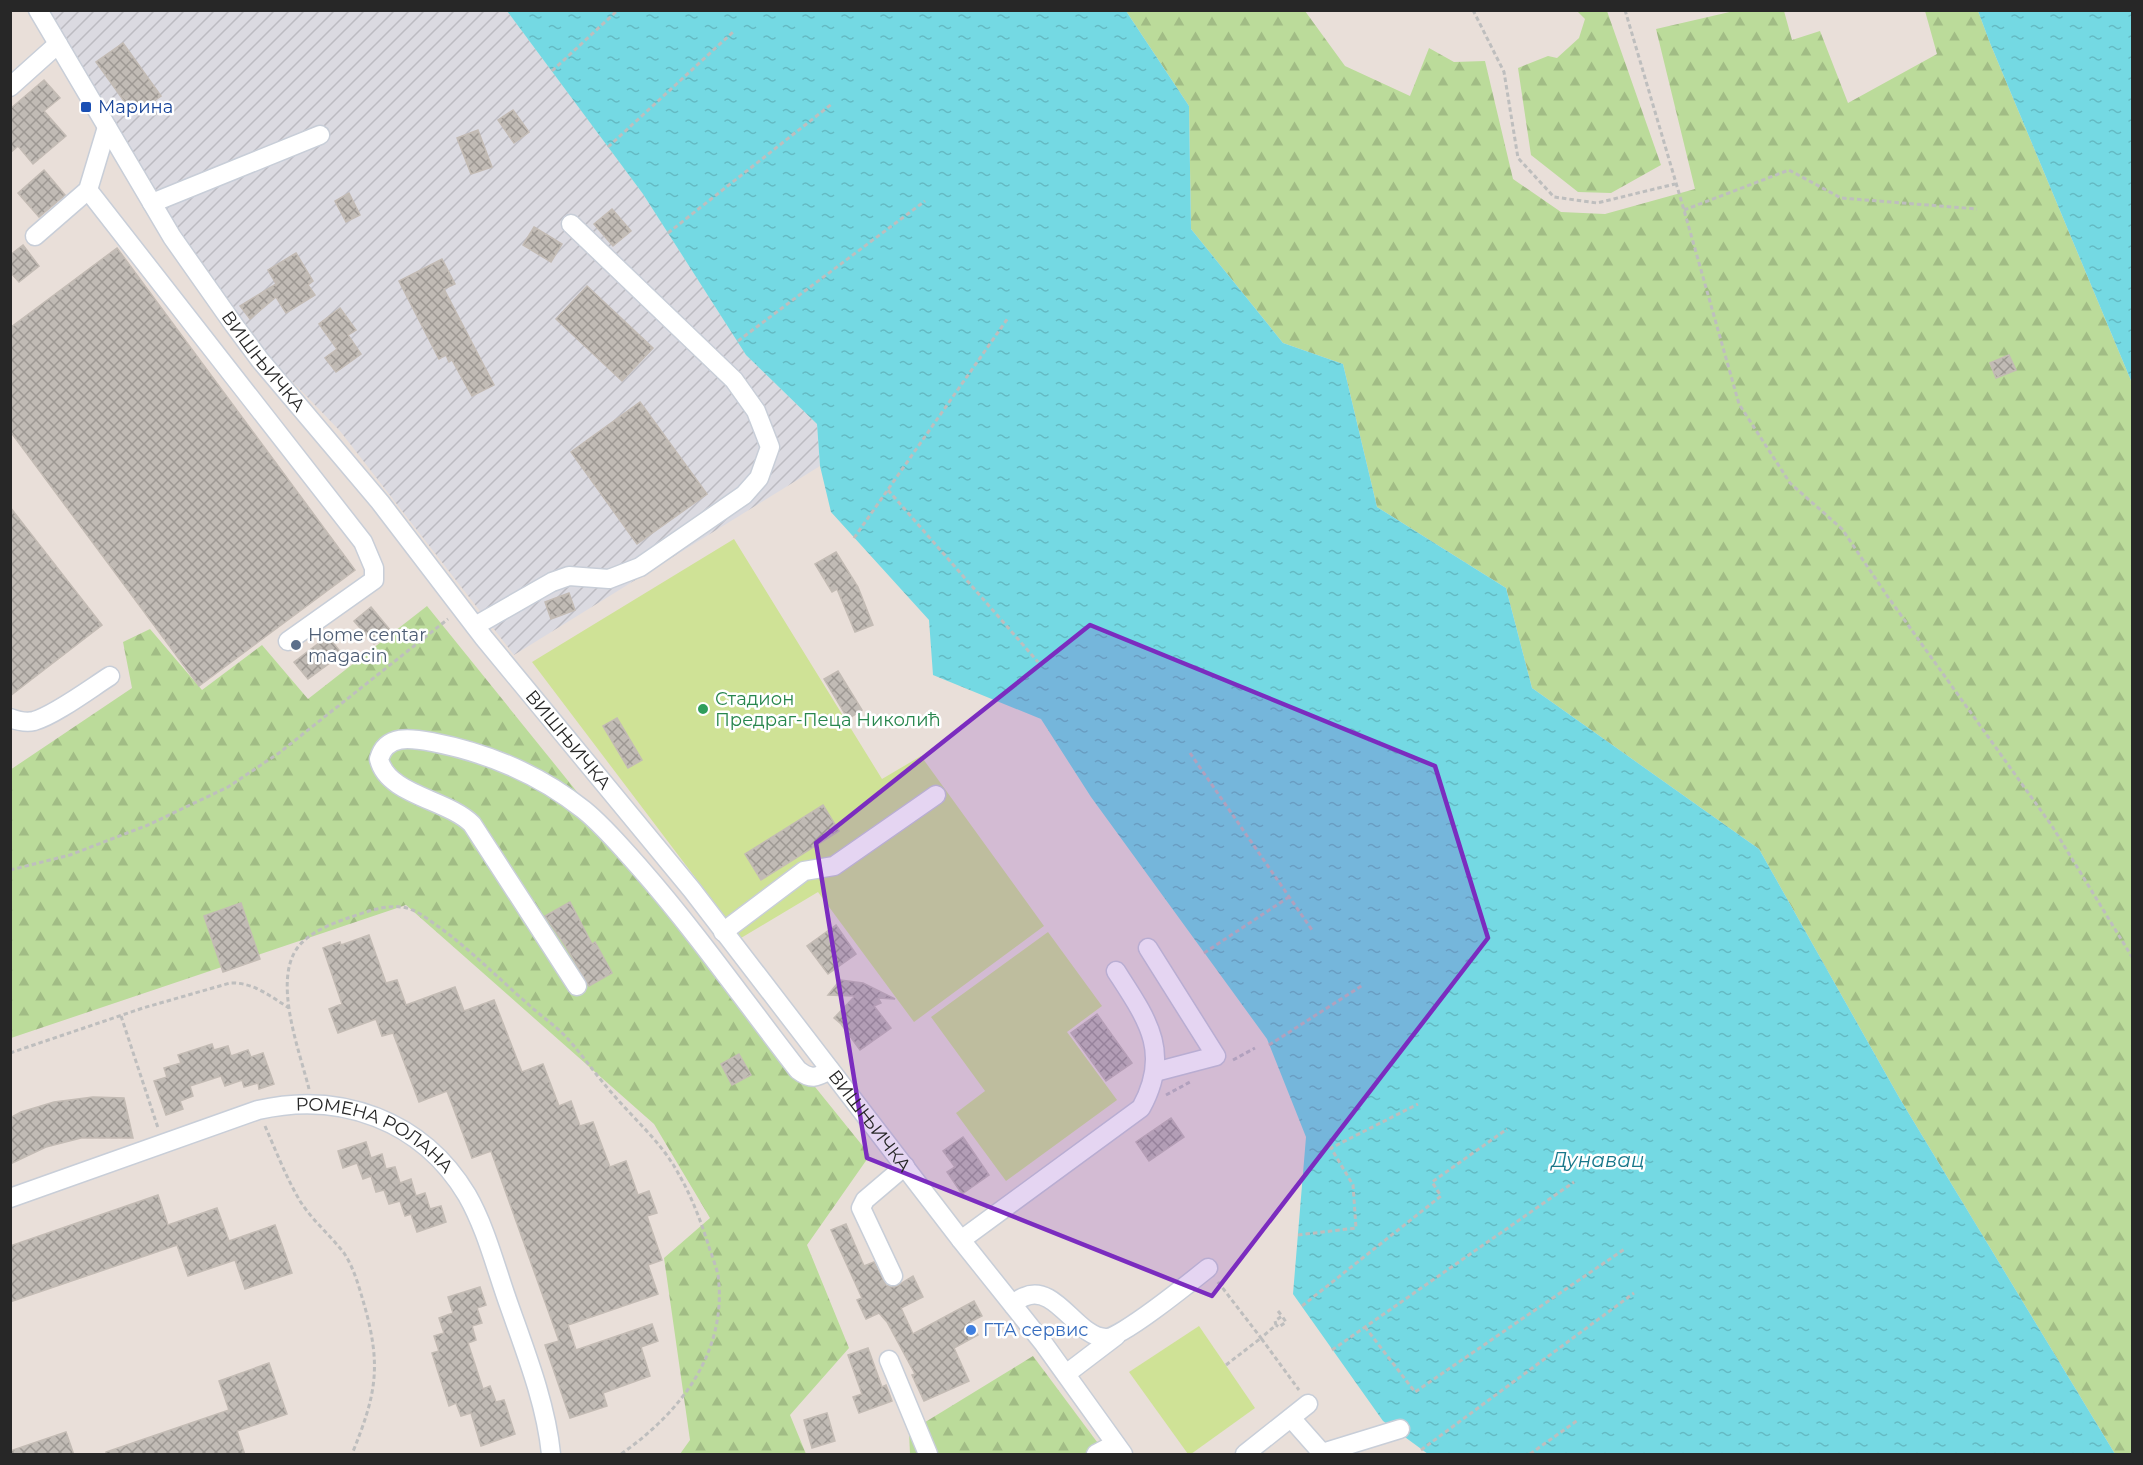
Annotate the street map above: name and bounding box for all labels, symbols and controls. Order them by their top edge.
place label: Марина [98,96,173,118]
marker: Марина [79,100,93,114]
street label: ВИШЊИЧКА [217,307,310,417]
place label: Home centar magacin [308,624,426,667]
marker: Home centar magacin [289,638,303,652]
street label: ВИШЊИЧКА [521,686,616,795]
place label: Стадион Предраг-Пеца Николић [715,688,941,731]
marker: Стадион Предраг-Пеца Николић [696,702,710,716]
street label: ВИШЊИЧКА [823,1066,916,1177]
street label: РОМЕНА РОЛАНА [295,1093,458,1178]
water label: Дунавац [1549,1148,1645,1172]
place label: ГТА сервис [983,1319,1088,1341]
marker: ГТА сервис [964,1323,978,1337]

